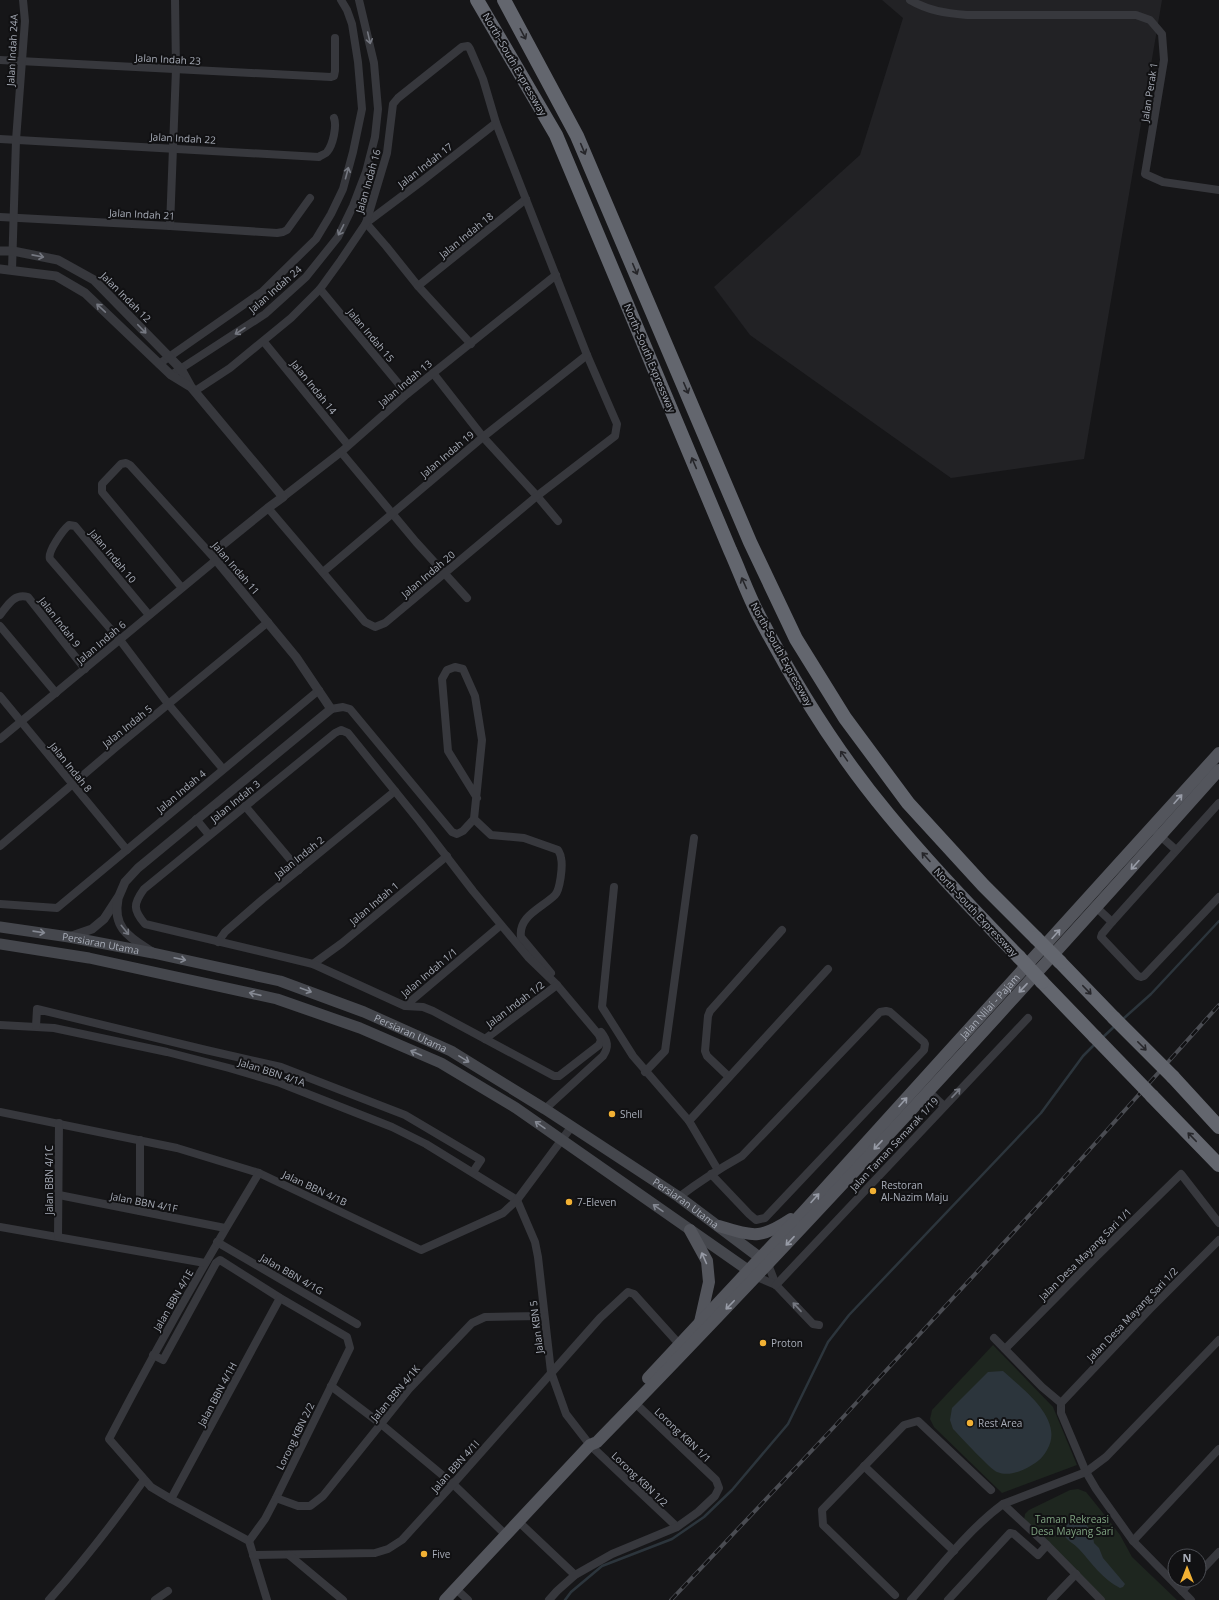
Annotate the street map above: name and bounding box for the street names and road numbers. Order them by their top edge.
street label: North–South Expressway [480,10,551,119]
street label: Jalan Indah 24A [3,13,21,87]
street label: Jalan Indah 23 [134,50,202,68]
street label: Jalan Perak 1 [1137,61,1161,124]
street label: Jalan Indah 22 [149,129,217,147]
street label: Jalan Indah 17 [394,139,455,191]
street label: Jalan Indah 16 [352,147,384,216]
street label: Jalan Indah 21 [108,205,175,223]
street label: Jalan Indah 18 [435,209,496,262]
street label: Jalan Indah 24 [245,262,305,317]
street label: Jalan Indah 12 [97,268,154,325]
street label: North–South Expressway [621,302,680,415]
street label: Jalan Indah 15 [344,305,398,365]
street label: Jalan Indah 14 [287,356,340,417]
street label: Jalan Indah 13 [375,356,435,410]
street label: Jalan Indah 19 [417,427,477,481]
street label: Jalan Indah 10 [86,526,140,586]
street label: Jalan Indah 11 [208,538,263,597]
street label: Jalan Indah 20 [398,547,458,601]
street label: Jalan Indah 9 [35,593,84,650]
street label: North–South Expressway [748,600,817,709]
street label: Jalan Indah 6 [73,617,129,667]
street label: Jalan Indah 5 [98,701,155,751]
street label: Jalan Indah 8 [46,738,96,795]
street label: Jalan Indah 4 [153,766,209,816]
street label: Jalan Indah 3 [206,776,263,826]
street label: Jalan Indah 2 [270,832,327,882]
street label: North–South Expressway [931,865,1022,960]
street label: Jalan Indah 1 [346,878,402,928]
street label: Persiaran Utama [61,929,140,957]
street label: Jalan Indah 1/1 [397,944,460,1000]
street label: Jalan Nilai - Pajam [956,971,1023,1042]
street label: Jalan Indah 1/2 [482,977,547,1031]
street label: Persiaran Utama [372,1011,449,1055]
street label: Jalan BBN 4/1A [236,1054,308,1090]
street label: Jalan Taman Semarak 1/19 [846,1094,942,1195]
street label: Jalan BBN 4/1C [42,1145,56,1216]
street label: Jalan BBN 4/1B [280,1167,350,1209]
street label: Persiaran Utama [650,1175,722,1232]
street label: Jalan BBN 4/1F [108,1188,179,1215]
street label: Jalan Desa Mayang Sari 1/1 [1035,1205,1134,1304]
street label: Jalan BBN 4/1G [257,1250,326,1298]
street label: Jalan Desa Mayang Sari 1/2 [1083,1264,1181,1365]
street label: Jalan BBN 4/1E [149,1267,196,1334]
street label: Jalan KBN 5 [526,1299,546,1355]
street label: Jalan BBN 4/1H [194,1360,240,1429]
street label: Jalan BBN 4/1K [367,1361,423,1425]
street label: Lorong KBN 2/2 [273,1400,317,1472]
street label: Lorong KBN 1/1 [652,1405,714,1465]
street label: Jalan BBN 4/1I [427,1437,482,1496]
street label: Lorong KBN 1/2 [609,1449,671,1510]

